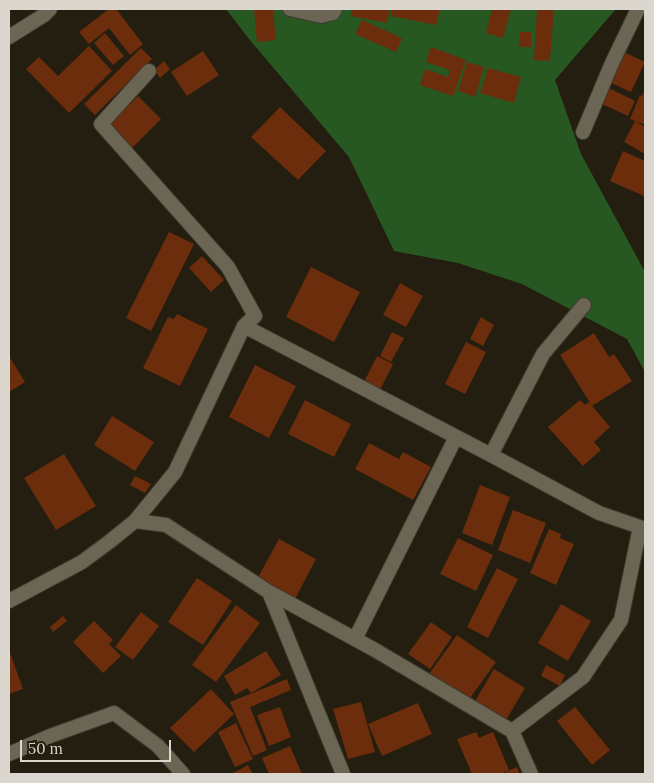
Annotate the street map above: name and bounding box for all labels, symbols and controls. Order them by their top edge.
scale bar [22,730,174,762]
text: 50 m [28,739,63,758]

